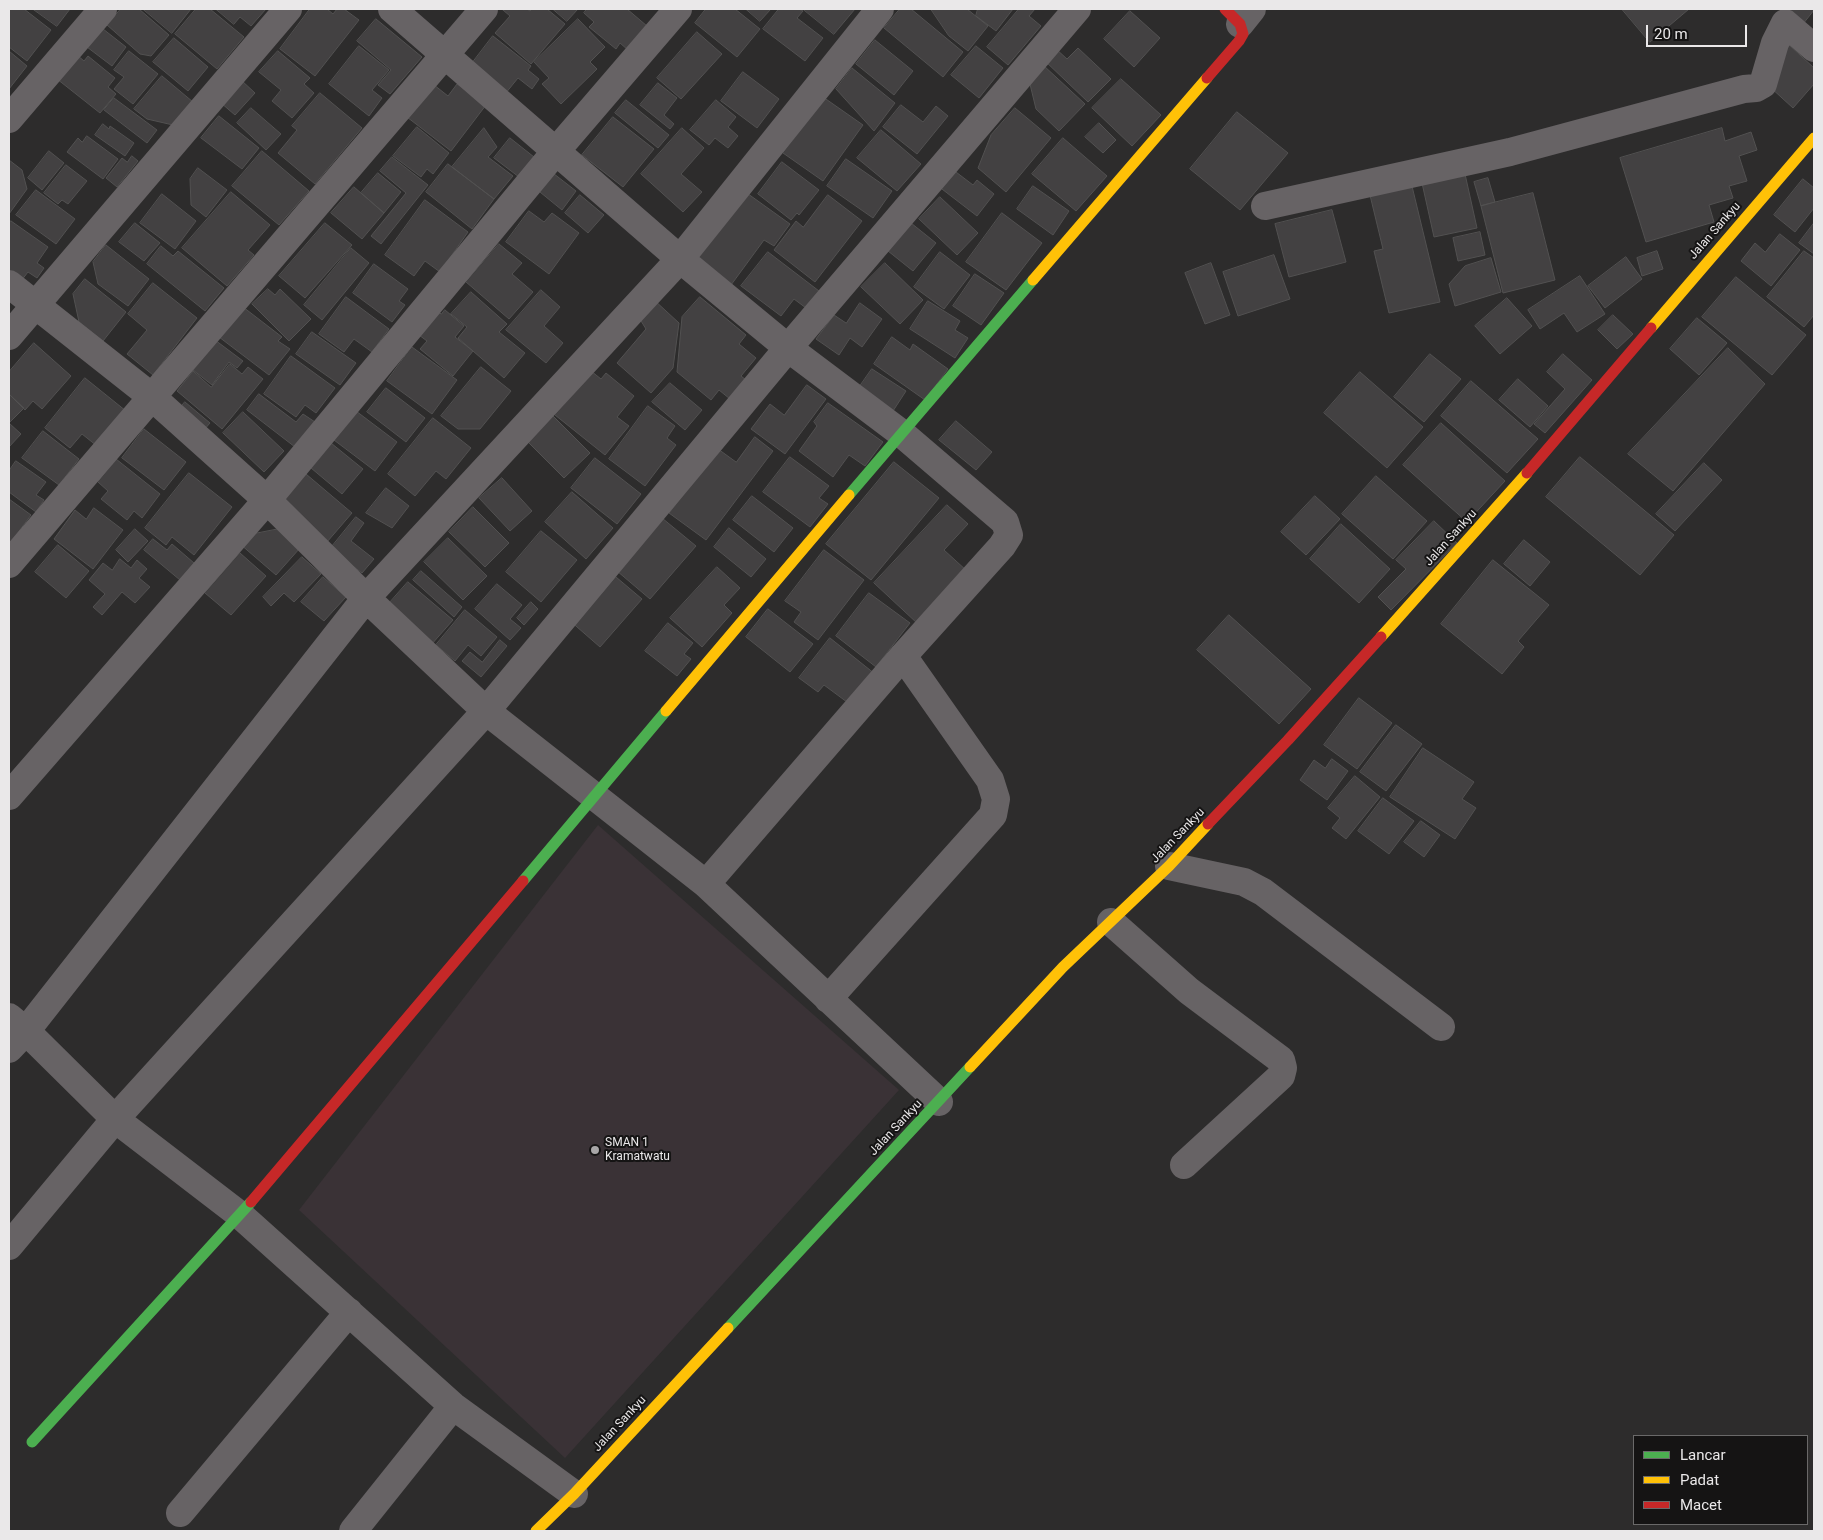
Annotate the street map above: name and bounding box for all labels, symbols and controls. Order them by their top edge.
scale bar [1648,15,1749,47]
text: 20 m [1654,25,1688,43]
street label: Jalan Sankyu [1686,200,1744,262]
street label: Jalan Sankyu [1422,507,1480,569]
street label: Jalan Sankyu [1148,806,1208,866]
street label: Jalan Sankyu [867,1097,925,1159]
place label: SMAN 1 Kramatwatu [605,1136,670,1164]
marker: SMAN 1 Kramatwatu [589,1144,601,1156]
street label: Jalan Sankyu [591,1393,649,1455]
legend [1633,1435,1808,1525]
text: Lancar [1680,1446,1726,1464]
text: Padat [1680,1471,1719,1489]
text: Macet [1680,1496,1722,1514]

